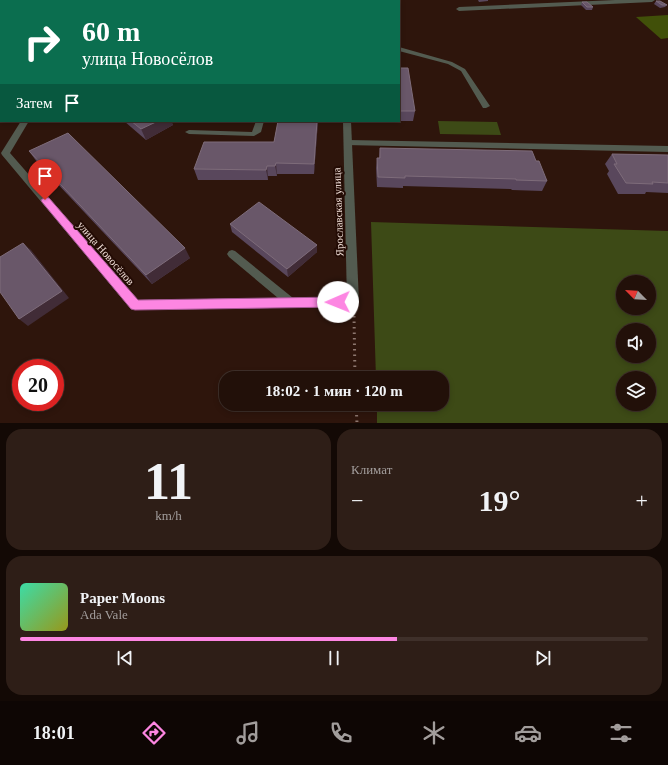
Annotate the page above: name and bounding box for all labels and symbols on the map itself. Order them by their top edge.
pin [28,159,62,200]
street label: Ярославская улица [330,167,346,257]
street label: улица Новосёлов [75,219,137,287]
north arrow [616,275,656,315]
position arrow [317,281,359,323]
speed limit sign: 20 [12,359,64,411]

